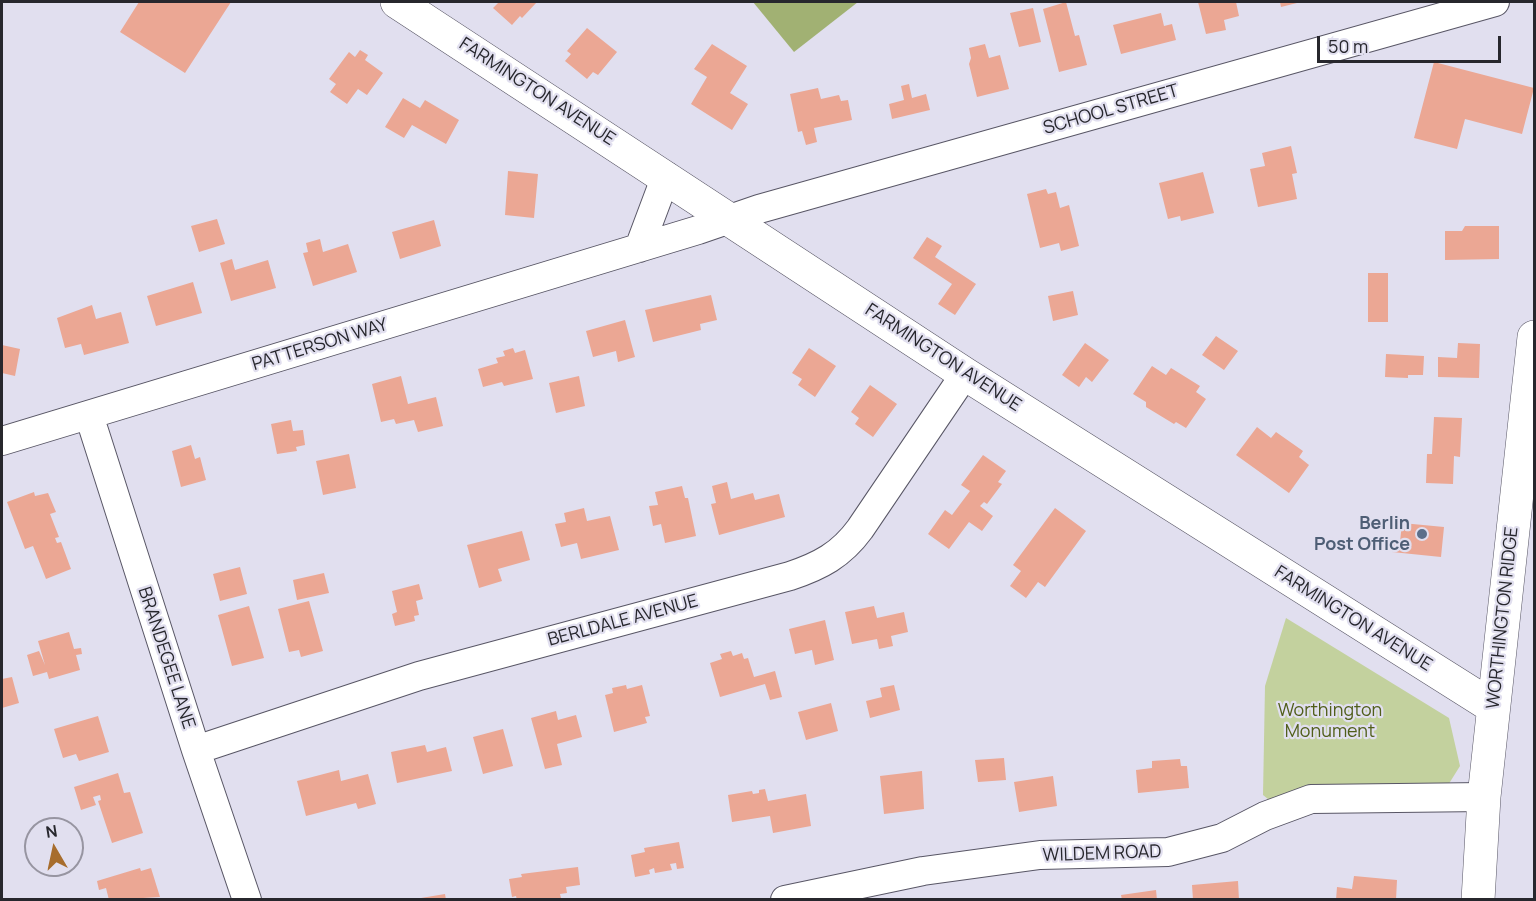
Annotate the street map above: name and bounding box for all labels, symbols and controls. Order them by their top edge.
scale bar [1320,24,1504,62]
street label: FARMINGTON AVENUE [455,33,619,151]
text: 50 m [1328,34,1368,58]
street label: SCHOOL STREET [1041,80,1181,140]
street label: FARMINGTON AVENUE [861,299,1025,417]
street label: PATTERSON WAY [250,314,390,376]
place label: Berlin Post Office [1314,513,1410,556]
street label: WORTHINGTON RIDGE [1483,526,1523,710]
marker: Berlin Post Office [1415,527,1429,541]
street label: FARMINGTON AVENUE [1270,562,1436,676]
street label: BRANDEGEE LANE [133,584,199,732]
street label: BERLDALE AVENUE [546,591,700,651]
park label: Worthington Monument [1278,700,1382,742]
north arrow [24,817,84,877]
text: N [44,819,59,843]
street label: WILDEM ROAD [1042,841,1162,867]

